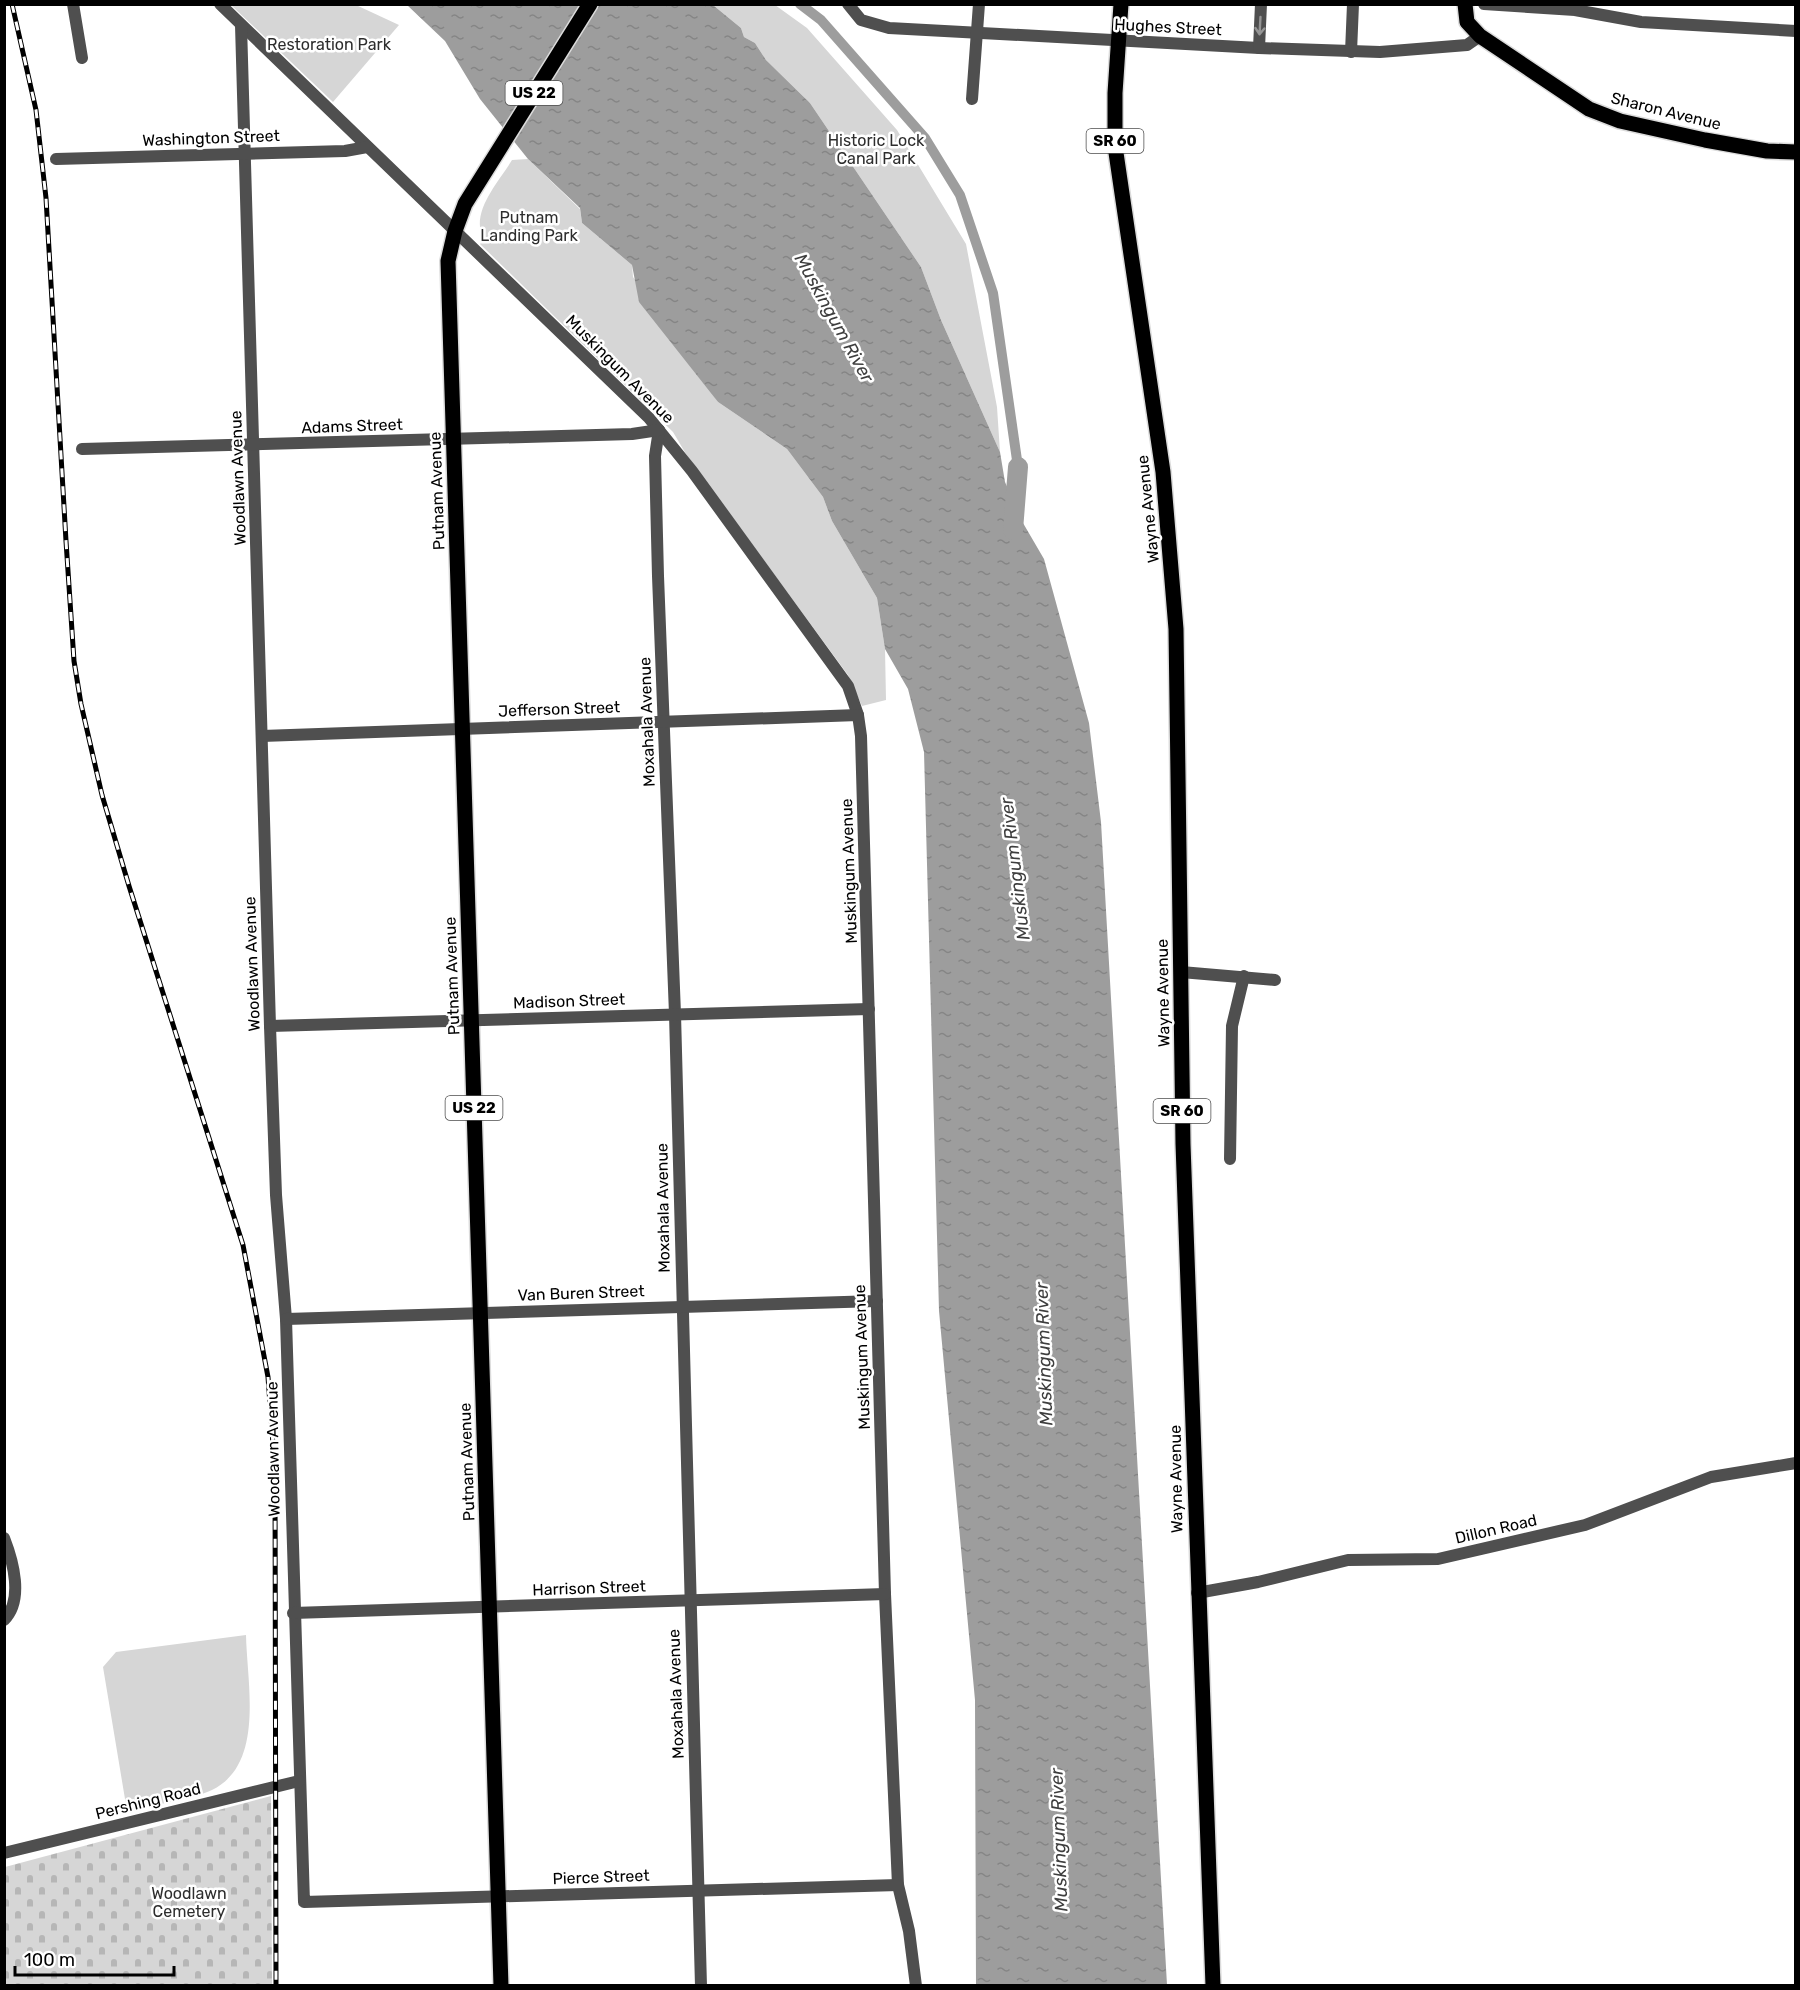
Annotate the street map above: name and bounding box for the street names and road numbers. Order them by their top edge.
street label: Hughes Street [1114,15,1222,39]
road number: US 22 [506,81,562,105]
street label: Sharon Avenue [1609,88,1723,134]
street label: Washington Street [142,126,280,150]
road number: SR 60 [1086,129,1144,153]
street label: Muskingum Avenue [562,311,678,427]
street label: Woodlawn Avenue [226,410,250,546]
street label: Adams Street [301,415,403,437]
street label: Putnam Avenue [425,431,449,551]
street label: Wayne Avenue [1133,454,1163,564]
street label: Moxahala Avenue [635,657,659,787]
street label: Jefferson Street [498,697,620,721]
street label: Muskingum Avenue [837,798,861,944]
street label: Woodlawn Avenue [240,896,264,1032]
street label: Putnam Avenue [440,916,464,1036]
street label: Wayne Avenue [1153,939,1173,1047]
street label: Madison Street [513,990,625,1012]
road number: US 22 [446,1096,502,1120]
road number: SR 60 [1154,1099,1210,1123]
street label: Moxahala Avenue [652,1143,674,1273]
street label: Van Buren Street [517,1281,645,1305]
street label: Muskingum Avenue [850,1284,874,1430]
street label: Woodlawn Avenue [262,1381,284,1517]
street label: Putnam Avenue [455,1402,479,1522]
street label: Wayne Avenue [1166,1425,1186,1533]
street label: Dillon Road [1453,1510,1539,1548]
street label: Harrison Street [532,1577,646,1599]
street label: Moxahala Avenue [664,1629,688,1759]
street label: Pershing Road [93,1779,203,1823]
street label: Pierce Street [552,1866,650,1888]

